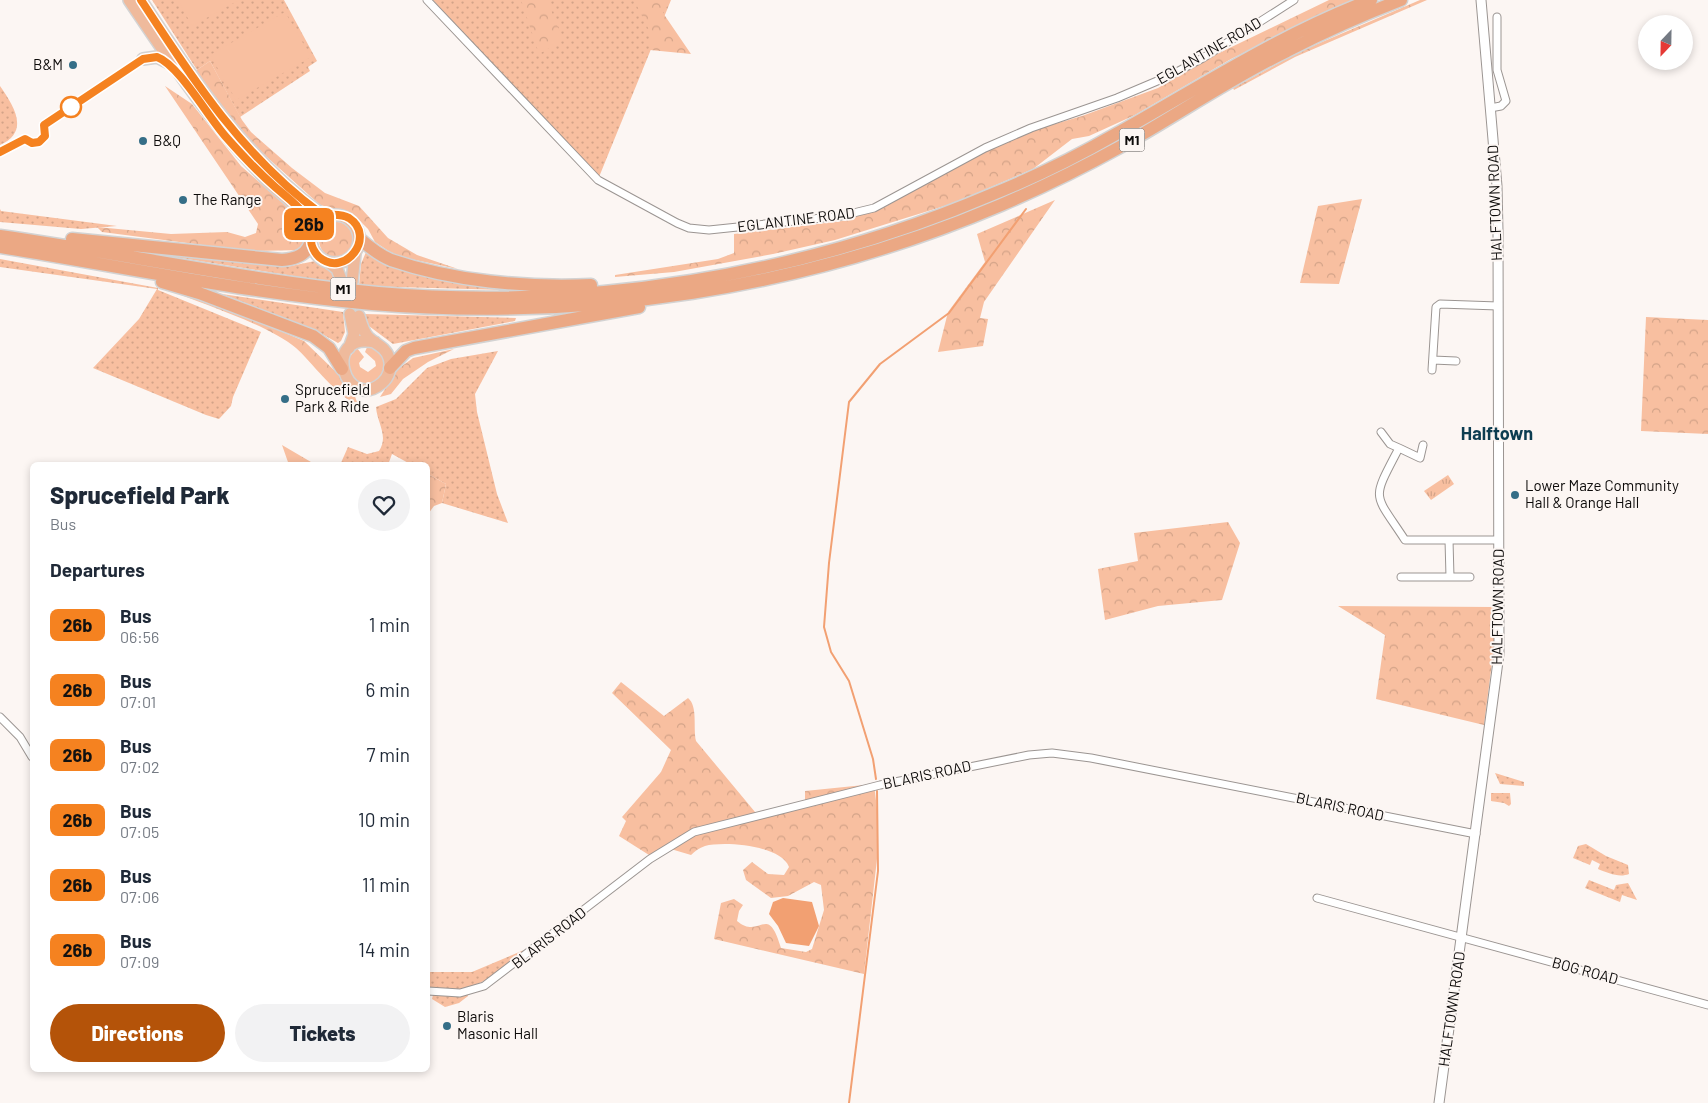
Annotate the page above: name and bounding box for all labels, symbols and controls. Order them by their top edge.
street label: EGLANTINE ROAD [1153,13,1264,87]
north arrow [1638,15,1692,70]
map controls [1638,15,1693,70]
place label: B&M [33,55,63,73]
marker: B&M [67,59,79,71]
unlabelled marker [60,96,82,118]
road number: M1 [1120,128,1144,152]
place label: B&Q [153,131,181,149]
marker: B&Q [137,135,149,147]
street label: HALFTOWN ROAD [1483,145,1505,261]
place label: The Range [193,190,261,208]
marker: The Range [177,194,189,206]
street label: EGLANTINE ROAD [736,203,856,235]
line badge: 26b [280,208,338,240]
text: 26b [294,213,324,235]
road number: M1 [330,278,356,300]
place label: Sprucefield Park & Ride [295,380,370,415]
marker: Sprucefield Park & Ride [279,393,291,405]
district label: Halftown [1461,422,1533,444]
place label: Lower Maze Community Hall & Orange Hall [1525,476,1679,511]
button: heart [358,479,410,531]
text: Sprucefield Park [50,480,230,509]
marker: Lower Maze Community Hall & Orange Hall [1509,489,1521,501]
text: Bus [50,514,76,533]
street label: HALFTOWN ROAD [1487,549,1507,665]
text: Departures [50,558,145,581]
text: Bus [120,604,152,627]
text: 1 min [369,613,410,636]
text: 26b [63,614,92,636]
text: 06:56 [120,627,159,646]
text: Bus [120,669,152,692]
text: 6 min [366,678,410,701]
text: 26b [63,679,92,701]
text: 07:01 [120,692,156,711]
text: Bus [120,734,152,757]
text: 7 min [366,743,410,766]
text: 26b [63,744,92,766]
street label: BLARIS ROAD [881,756,972,792]
text: 07:02 [120,757,160,776]
street label: BLARIS ROAD [1295,788,1386,824]
text: Bus [120,799,152,822]
text: 10 min [358,808,410,831]
text: 26b [63,809,92,831]
text: 07:05 [120,822,159,841]
text: Bus [120,864,152,887]
text: 11 min [362,873,410,896]
text: 26b [63,874,92,896]
text: 07:06 [120,887,159,906]
street label: BLARIS ROAD [508,903,589,972]
text: Bus [120,929,152,952]
text: 14 min [358,938,410,961]
text: 26b [63,939,92,961]
street label: HALFTOWN ROAD [1434,950,1468,1068]
text: 07:09 [120,952,159,971]
street label: BOG ROAD [1550,953,1620,987]
button: Directions [50,1004,225,1062]
button: Tickets [235,1004,410,1062]
place label: Blaris Masonic Hall [457,1007,538,1042]
marker: Blaris Masonic Hall [441,1020,453,1032]

